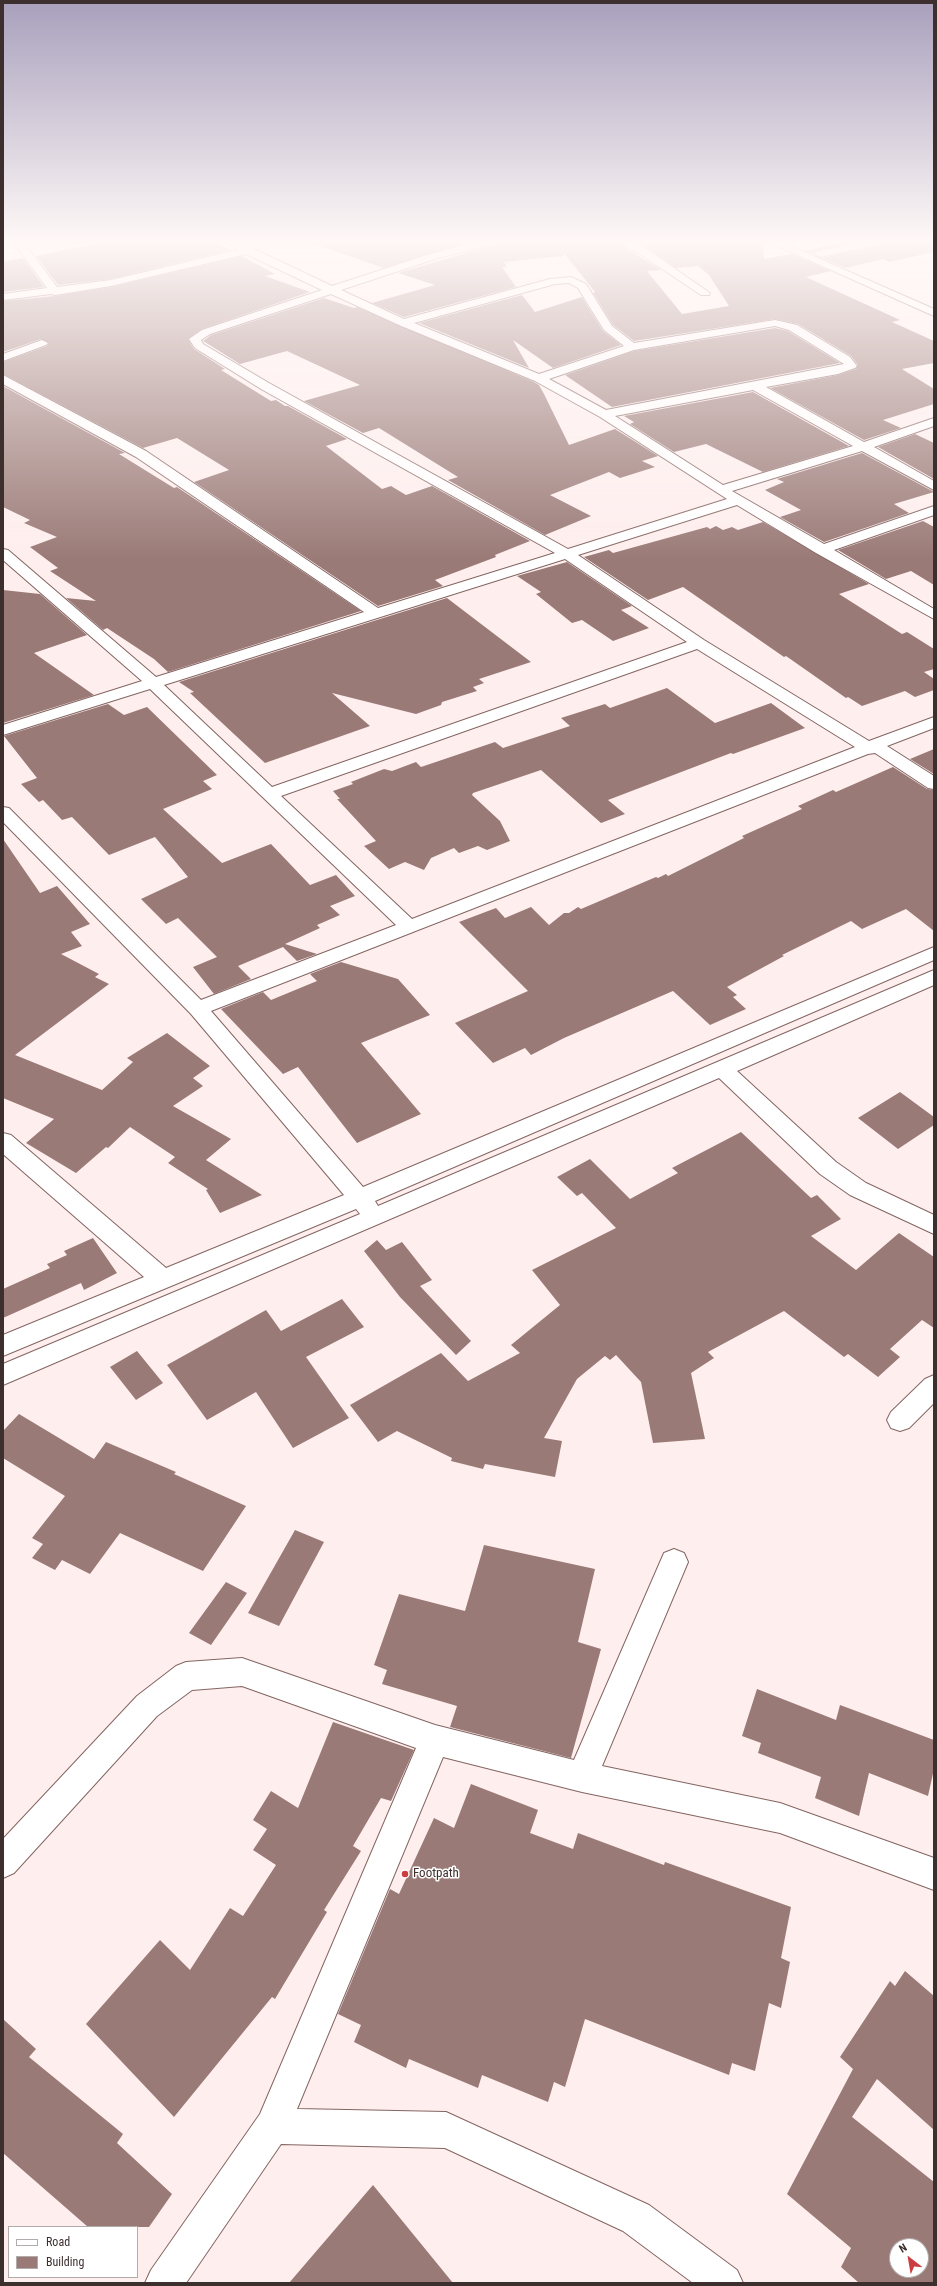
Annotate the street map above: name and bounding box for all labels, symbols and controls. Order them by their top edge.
place label: Footpath [413,1866,459,1882]
marker: Footpath [400,1869,410,1879]
legend [8,2226,138,2278]
text: Road [46,2235,70,2249]
north arrow [889,2238,929,2278]
text: N [897,2241,909,2255]
text: Building [46,2255,84,2269]

